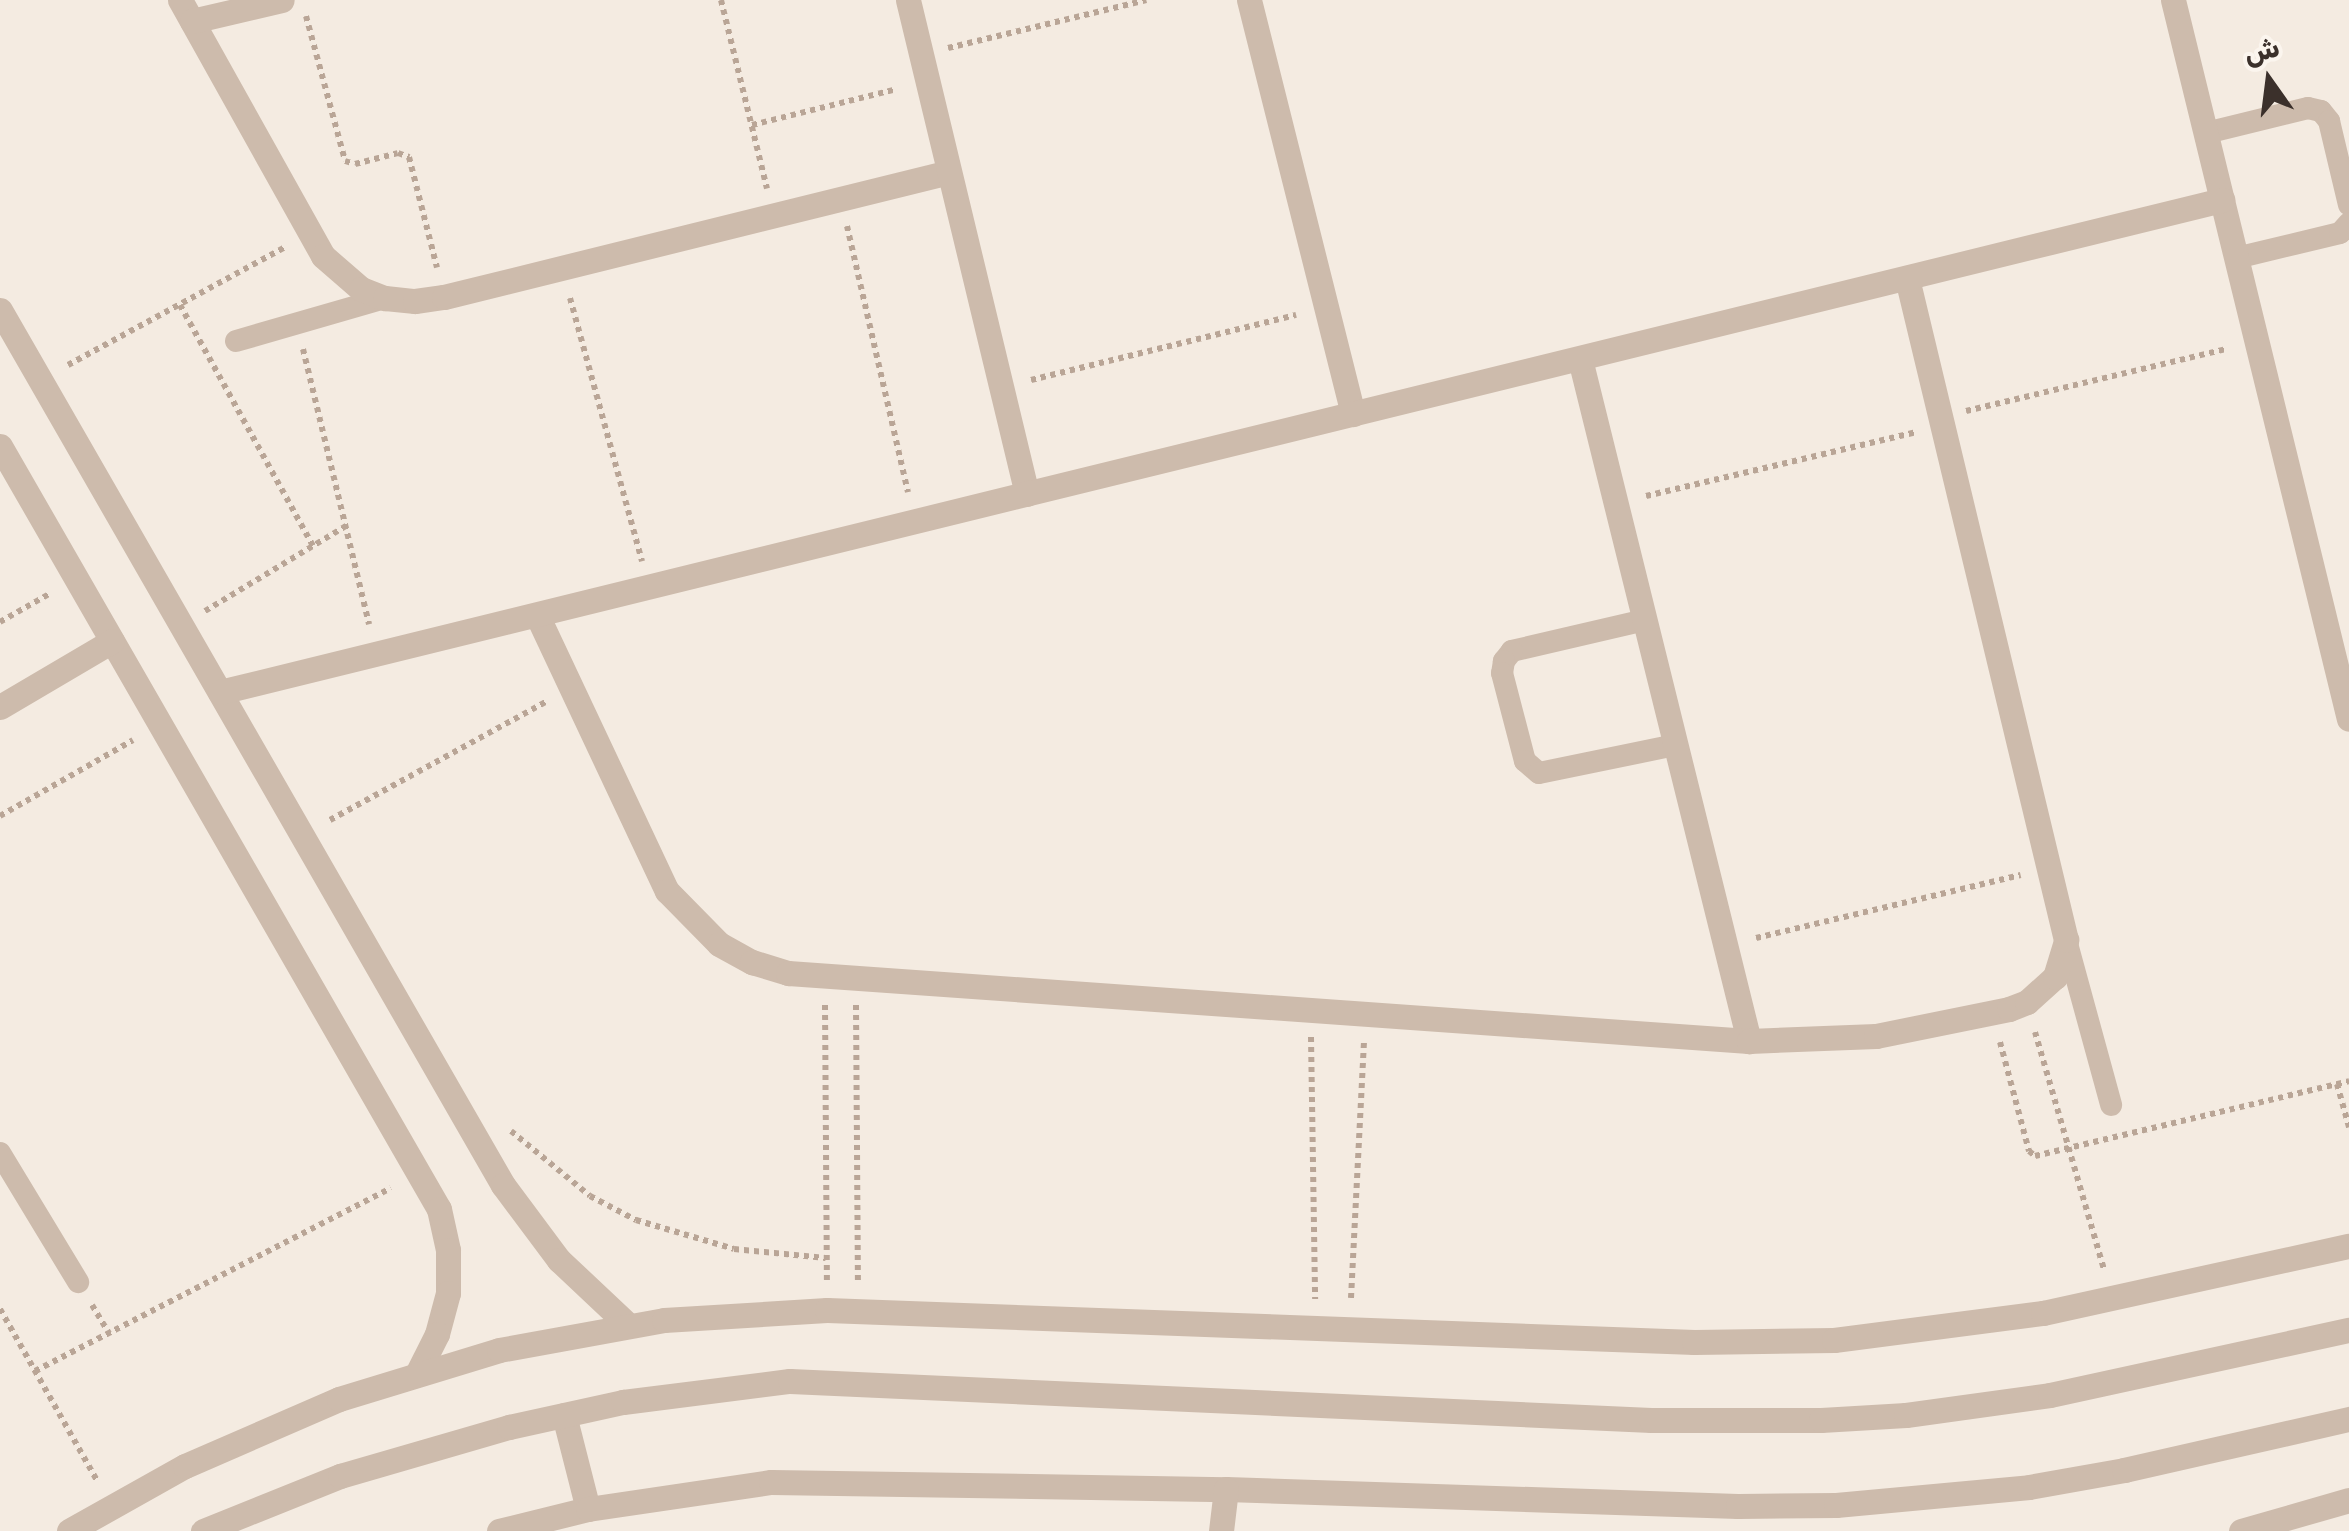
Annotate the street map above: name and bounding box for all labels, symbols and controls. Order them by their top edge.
north arrow [2219,30,2319,130]
text: ش [2240,30,2283,71]

